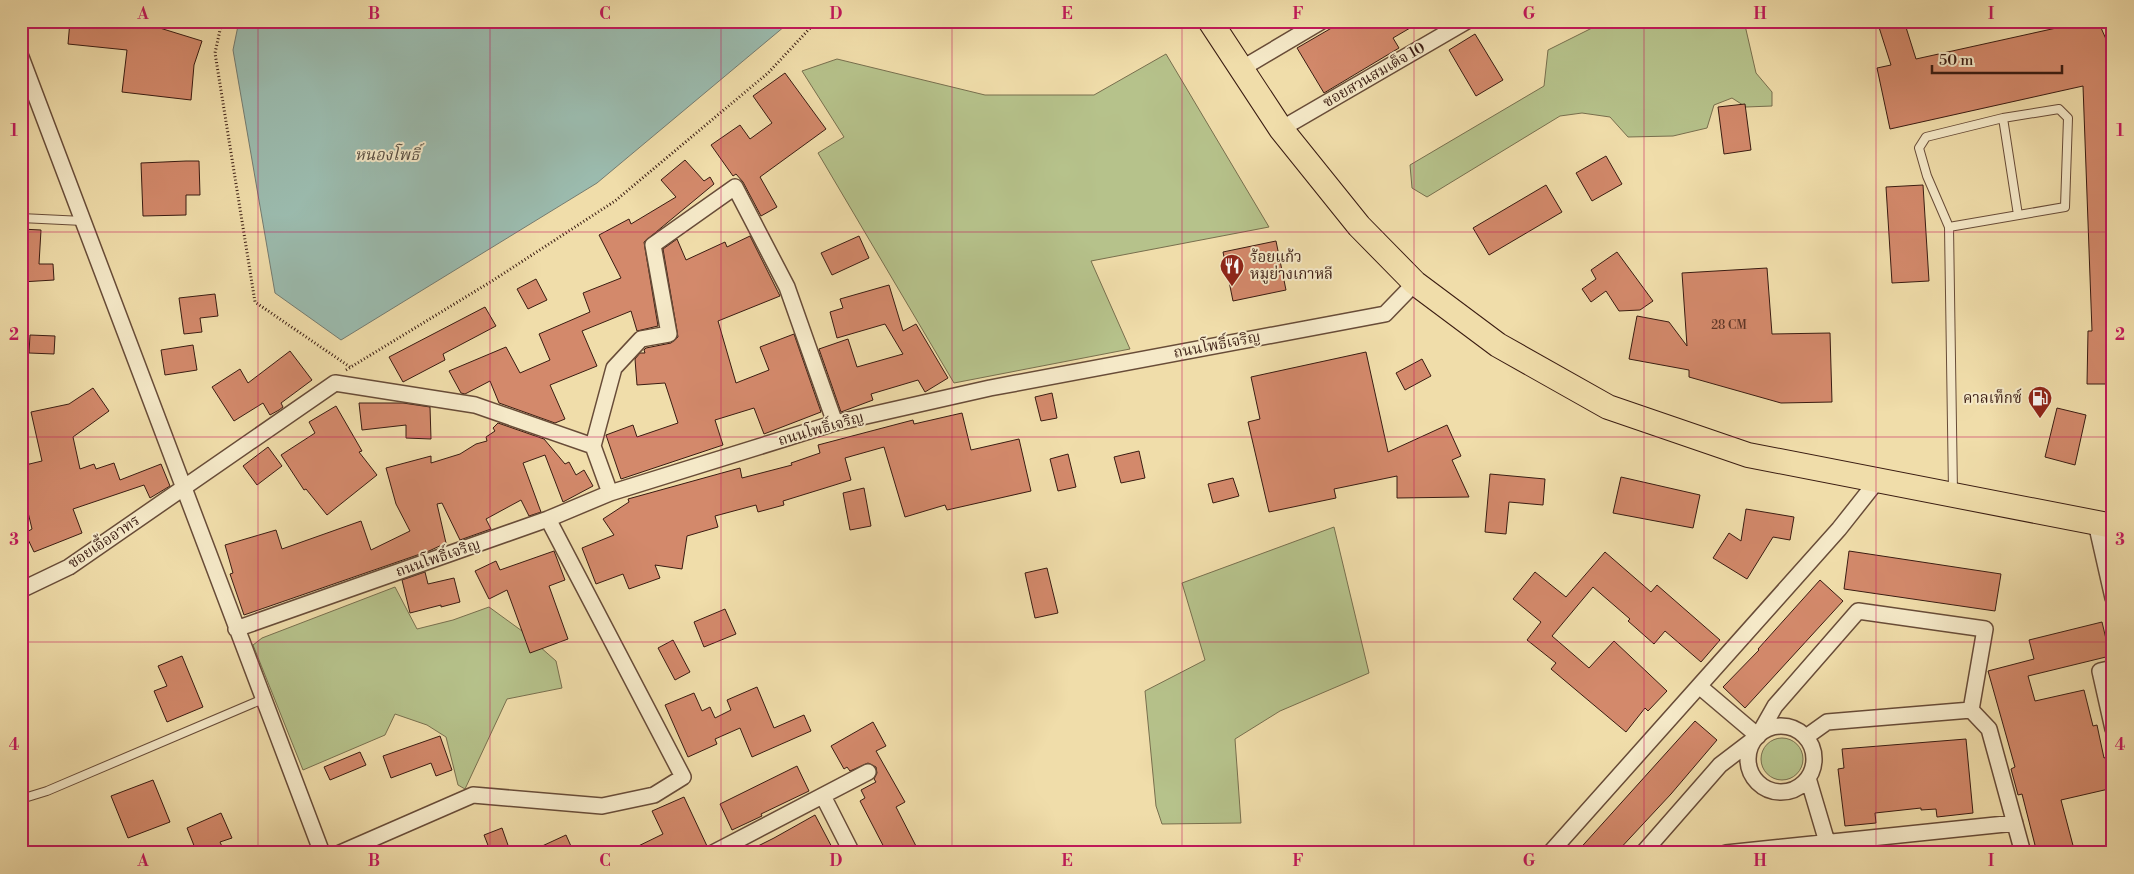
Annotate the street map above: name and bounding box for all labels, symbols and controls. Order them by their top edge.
text: A [136,4,149,24]
text: B [368,4,380,24]
text: C [599,4,611,24]
text: D [830,4,843,24]
text: E [1061,4,1073,24]
text: F [1292,4,1304,24]
text: G [1523,4,1536,24]
text: H [1753,4,1767,24]
text: I [1988,4,1994,24]
street label: ซอยสวนสมเด็จ 10 [1319,38,1429,112]
scale bar [1932,42,2062,74]
text: 50 m [1939,51,1973,70]
text: 1 [10,121,18,141]
text: 1 [2116,121,2124,141]
water label: หนองโพธิ์ [355,143,425,165]
place label: ร้อยแก้ว หมูย่างเกาหลี [1250,248,1333,284]
restaurant icon: ร้อยแก้ว หมูย่างเกาหลี [1219,253,1245,287]
house number: 28 CM [1711,318,1747,333]
text: 2 [9,325,19,345]
street label: ถนนโพธิ์เจริญ [1171,325,1262,363]
text: 2 [2115,325,2125,345]
fuel station icon: คาลเท็กซ์ [2027,385,2053,419]
place label: คาลเท็กซ์ [1963,388,2022,408]
street label: ถนนโพธิ์เจริญ [775,406,866,450]
street label: ซอยเอื้ออาทร [63,509,144,573]
text: 3 [9,530,19,550]
text: 3 [2115,530,2125,550]
street label: ถนนโพธิ์เจริญ [393,533,483,581]
text: 4 [9,735,20,755]
text: 4 [2115,735,2126,755]
text: A [136,851,149,871]
text: B [368,851,380,871]
text: C [599,851,611,871]
text: D [830,851,843,871]
text: E [1061,851,1073,871]
text: F [1292,851,1304,871]
text: G [1523,851,1536,871]
text: H [1753,851,1767,871]
text: I [1988,851,1994,871]

